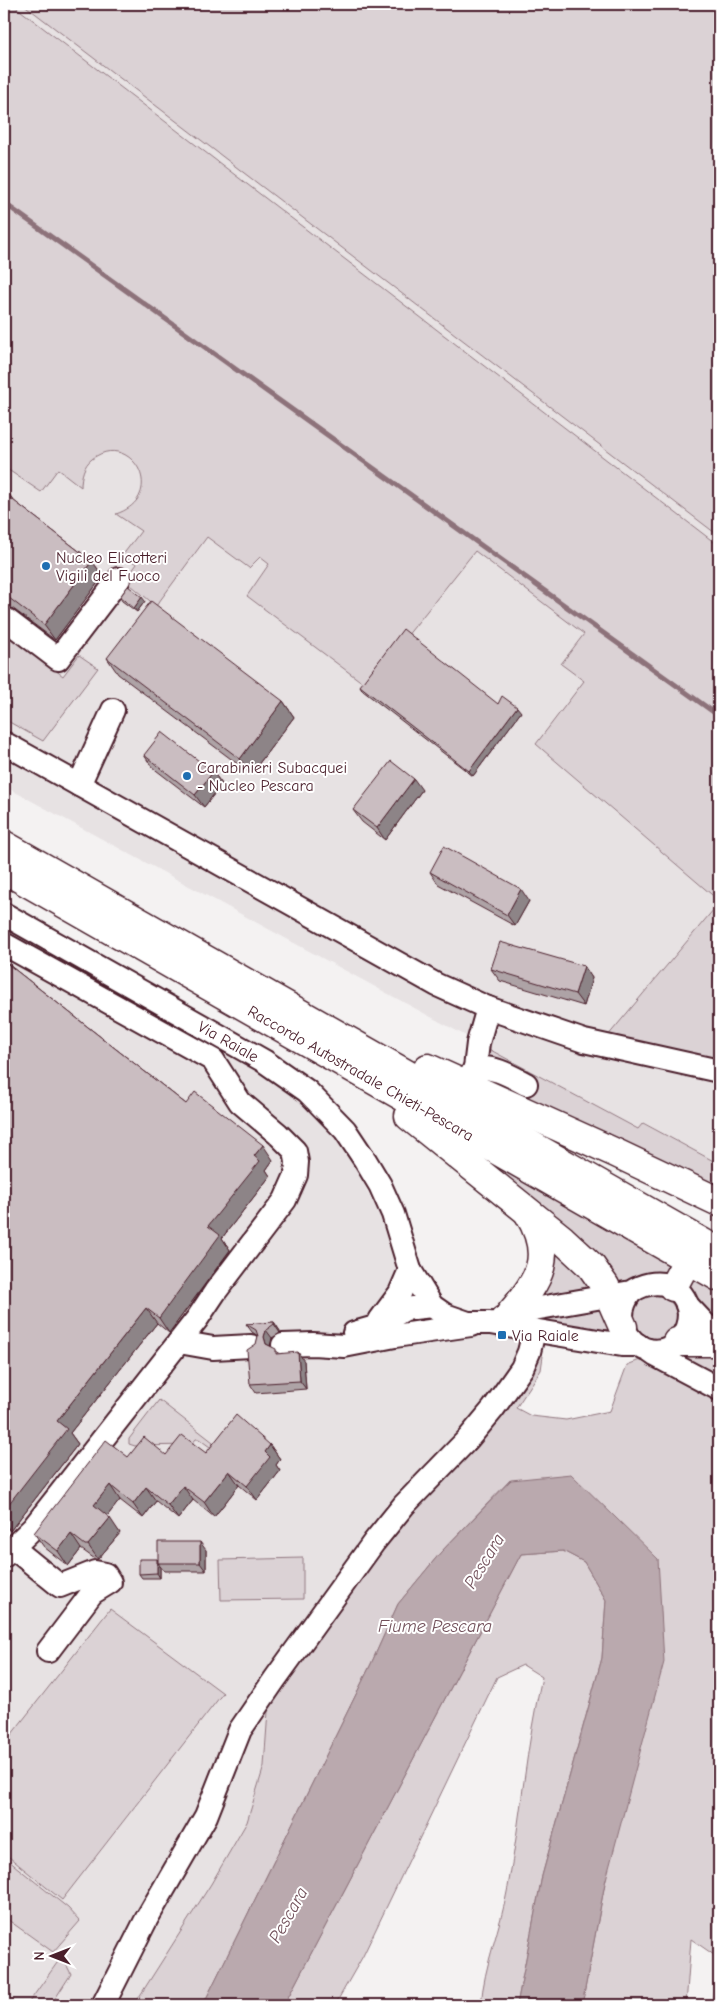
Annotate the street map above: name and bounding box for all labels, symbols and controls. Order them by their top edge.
place label: Nucleo Elicotteri Vigili del Fuoco [56,549,167,585]
marker: Nucleo Elicotteri Vigili del Fuoco [40,560,52,572]
place label: Carabinieri Subacquei - Nucleo Pescara [197,759,347,795]
marker: Carabinieri Subacquei - Nucleo Pescara [181,770,193,782]
street label: Raccordo Autostradale Chieti-Pescara [244,1002,476,1145]
street label: Via Raiale [195,1018,262,1066]
place label: Via Raiale [512,1327,579,1345]
marker: Via Raiale [496,1329,508,1341]
water label: Pescara [460,1530,509,1593]
water label: Fiume Pescara [378,1616,492,1637]
water label: Pescara [265,1884,312,1947]
north arrow [28,1932,78,1982]
text: N [31,1951,48,1961]

